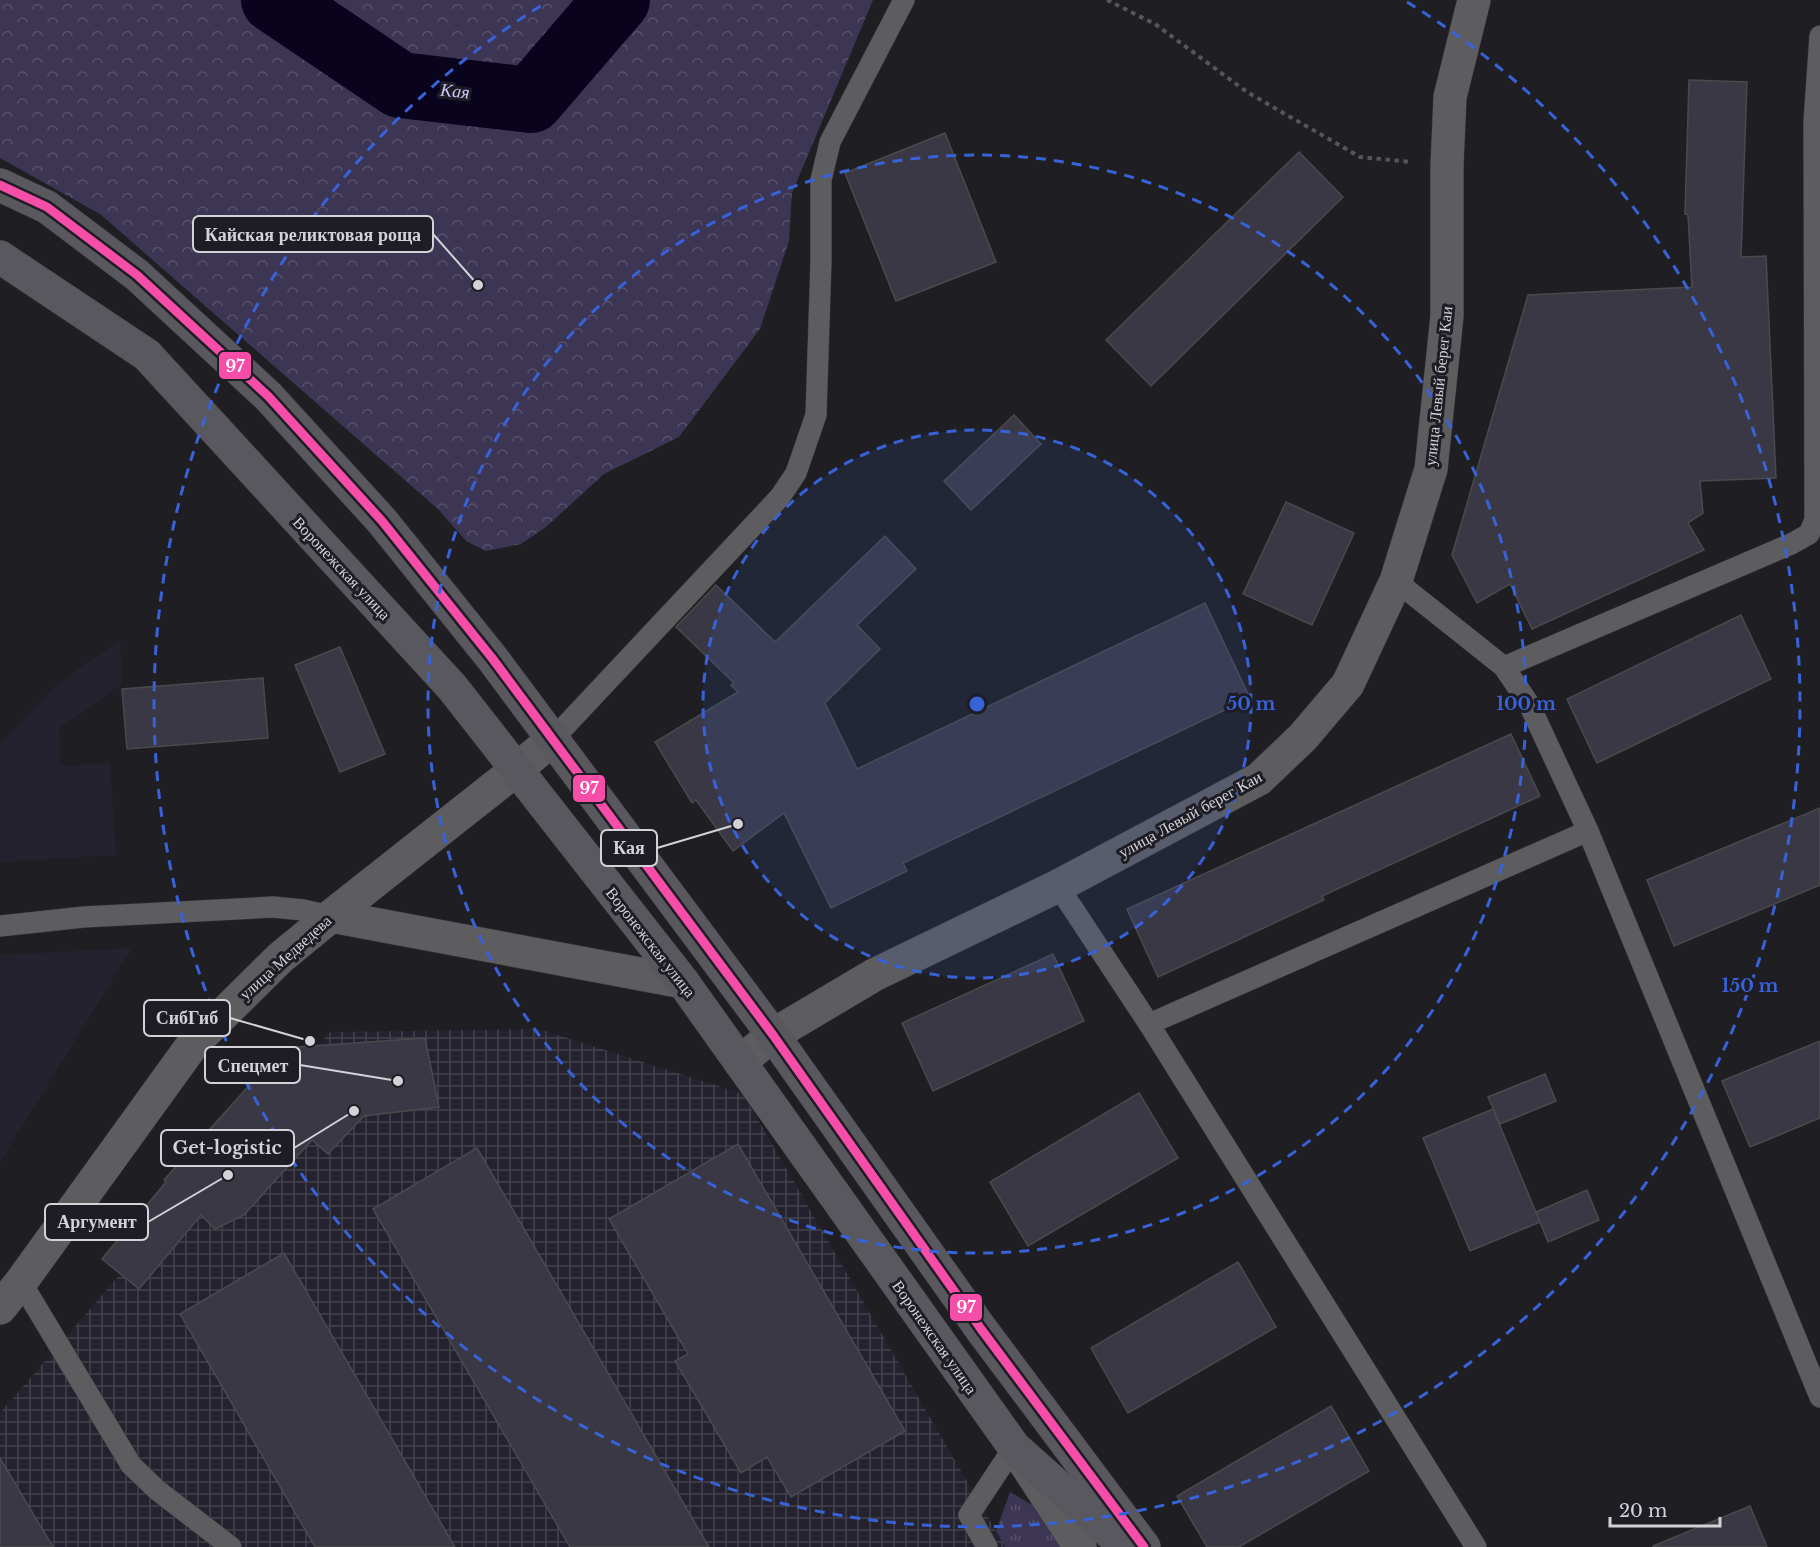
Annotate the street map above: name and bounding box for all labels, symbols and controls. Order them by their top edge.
water label: Кая [438,78,471,103]
callout: Кайская реликтовая роща [193,216,433,252]
text: Кайская реликтовая роща [205,224,421,246]
street label: улица Левый берег Каи [1420,305,1456,467]
line badge: 97 [218,351,252,380]
text: 97 [225,356,245,376]
street label: Воронежская улица [289,512,395,624]
text: 50 m [1227,693,1276,715]
text: 100 m [1496,693,1556,715]
centre of rings [967,694,987,714]
street label: улица Левый берег Каи [1115,766,1266,862]
line badge: 97 [572,774,606,803]
text: 97 [579,778,599,798]
callout: Кая [601,830,657,866]
text: Кая [613,837,645,859]
street label: Воронежская улица [602,883,700,1001]
street label: улица Медведева [235,910,335,1004]
text: 150 m [1722,975,1779,997]
callout: СибГиб [144,1000,230,1036]
text: СибГиб [156,1007,218,1029]
callout: Спецмет [205,1047,300,1083]
text: Спецмет [218,1055,289,1077]
callout: Get-logistic [161,1130,294,1166]
text: Get-logistic [172,1137,282,1159]
callout: Аргумент [45,1204,148,1240]
text: Аргумент [57,1211,137,1233]
street label: Воронежская улица [888,1276,982,1398]
line badge: 97 [949,1293,983,1322]
text: 97 [956,1297,976,1317]
scale bar [1610,1490,1720,1528]
text: 20 m [1619,1500,1667,1522]

